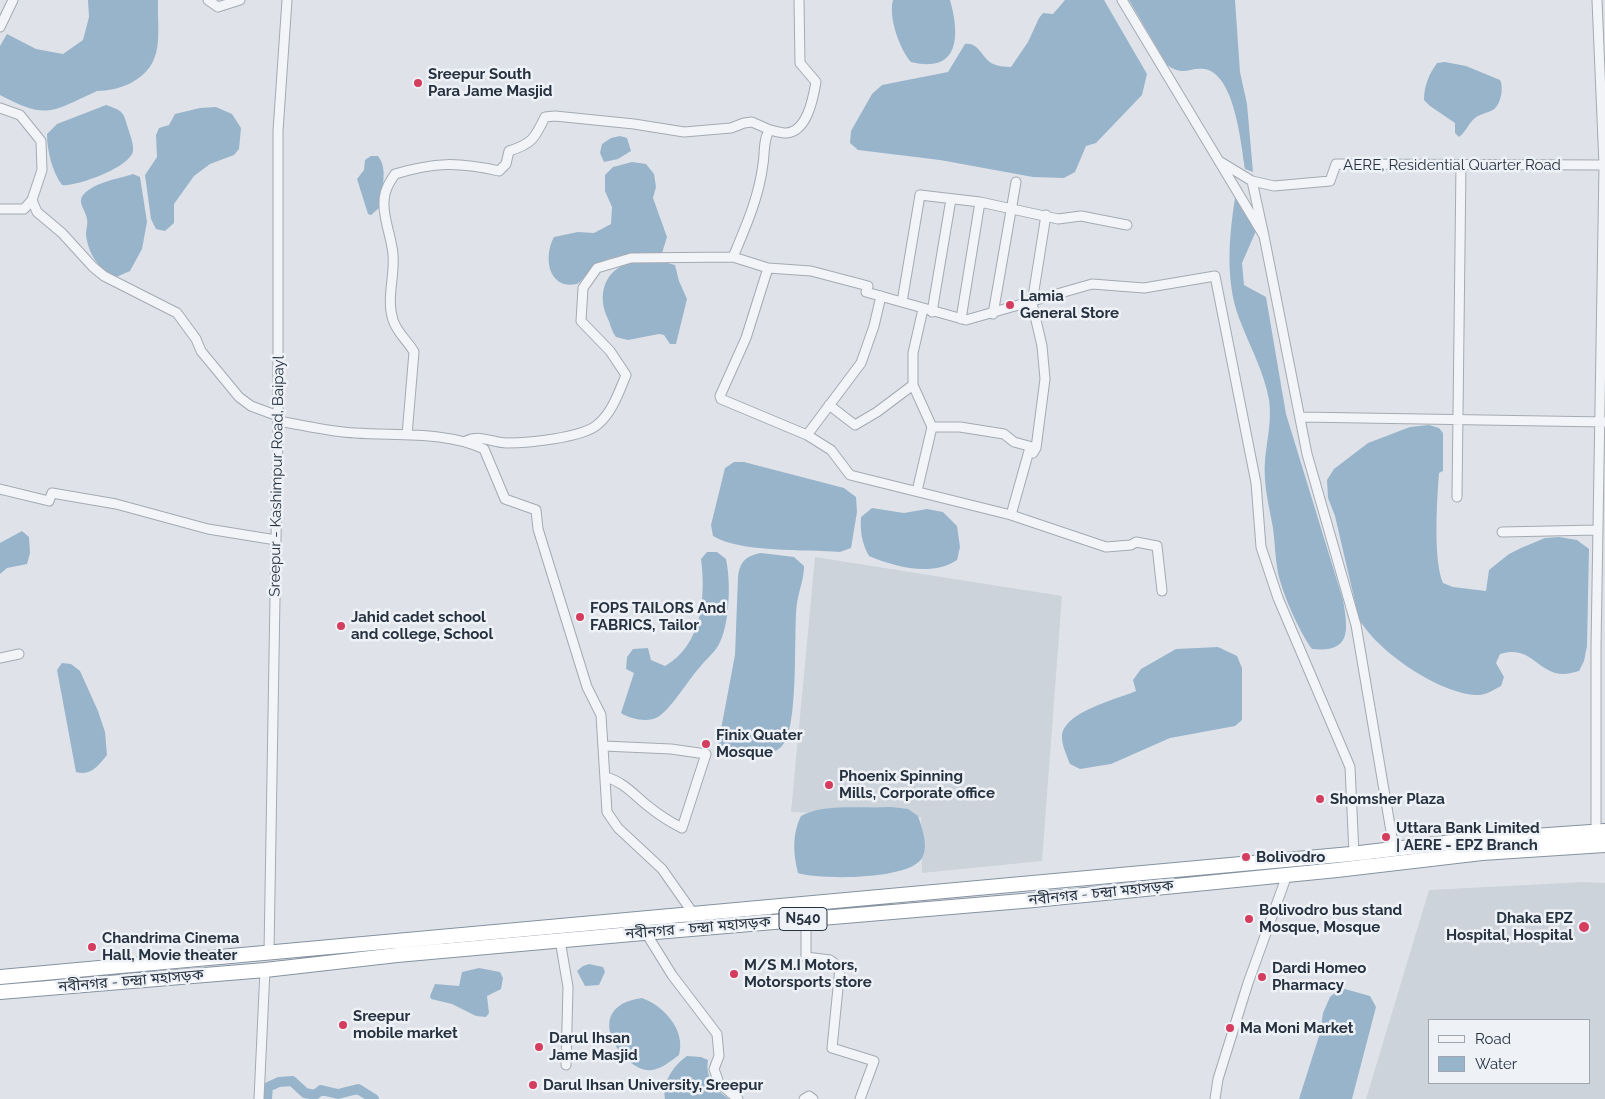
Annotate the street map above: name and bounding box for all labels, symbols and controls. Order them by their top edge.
place label: Sreepur South Para Jame Masjid [428,65,553,100]
marker: Sreepur South Para Jame Masjid [412,77,424,89]
street label: AERE, Residential Quarter Road [1343,156,1561,174]
place label: Lamia General Store [1020,287,1119,322]
marker: Lamia General Store [1004,299,1016,311]
street label: Sreepur - Kashimpur Road, Baipayl [266,355,288,597]
place label: FOPS TAILORS And FABRICS, Tailor [590,599,726,634]
place label: Jahid cadet school and college, School [351,608,493,643]
marker: FOPS TAILORS And FABRICS, Tailor [574,611,586,623]
marker: Jahid cadet school and college, School [335,620,347,632]
place label: Finix Quater Mosque [716,726,802,761]
marker: Finix Quater Mosque [700,738,712,750]
place label: Phoenix Spinning Mills, Corporate office [839,767,995,802]
marker: Phoenix Spinning Mills, Corporate office [823,779,835,791]
place label: Shomsher Plaza [1330,790,1445,808]
marker: Shomsher Plaza [1314,793,1326,805]
place label: Uttara Bank Limited | AERE - EPZ Branch [1396,819,1540,854]
marker: Uttara Bank Limited | AERE - EPZ Branch [1380,831,1392,843]
place label: Bolivodro [1256,848,1325,866]
marker: Bolivodro [1240,851,1252,863]
street label: নবীনগর - চন্দ্রা মহাসড়ক [1028,876,1174,910]
place label: Bolivodro bus stand Mosque, Mosque [1259,901,1402,936]
road number: N540 [779,908,827,931]
place label: Dhaka EPZ Hospital, Hospital [1446,909,1573,944]
street label: নবীনগর - চন্দ্রা মহাসড়ক [625,913,771,943]
marker: Bolivodro bus stand Mosque, Mosque [1243,913,1255,925]
marker: Dhaka EPZ Hospital, Hospital [1577,920,1591,934]
place label: Chandrima Cinema Hall, Movie theater [102,929,239,964]
marker: Chandrima Cinema Hall, Movie theater [86,941,98,953]
place label: M/S M.I Motors, Motorsports store [744,956,872,991]
place label: Dardi Homeo Pharmacy [1272,959,1366,994]
street label: নবীনগর - চন্দ্রা মহাসড়ক [58,966,204,996]
marker: M/S M.I Motors, Motorsports store [728,968,740,980]
marker: Dardi Homeo Pharmacy [1256,971,1268,983]
place label: Sreepur mobile market [353,1007,458,1042]
marker: Sreepur mobile market [337,1019,349,1031]
place label: Ma Moni Market [1240,1019,1353,1037]
legend [1428,1019,1590,1084]
marker: Ma Moni Market [1224,1022,1236,1034]
place label: Darul Ihsan Jame Masjid [549,1029,638,1064]
text: Road [1475,1030,1511,1048]
marker: Darul Ihsan Jame Masjid [533,1041,545,1053]
text: Water [1475,1055,1517,1073]
place label: Darul Ihsan University, Sreepur [543,1076,763,1094]
marker: Darul Ihsan University, Sreepur [527,1079,539,1091]

